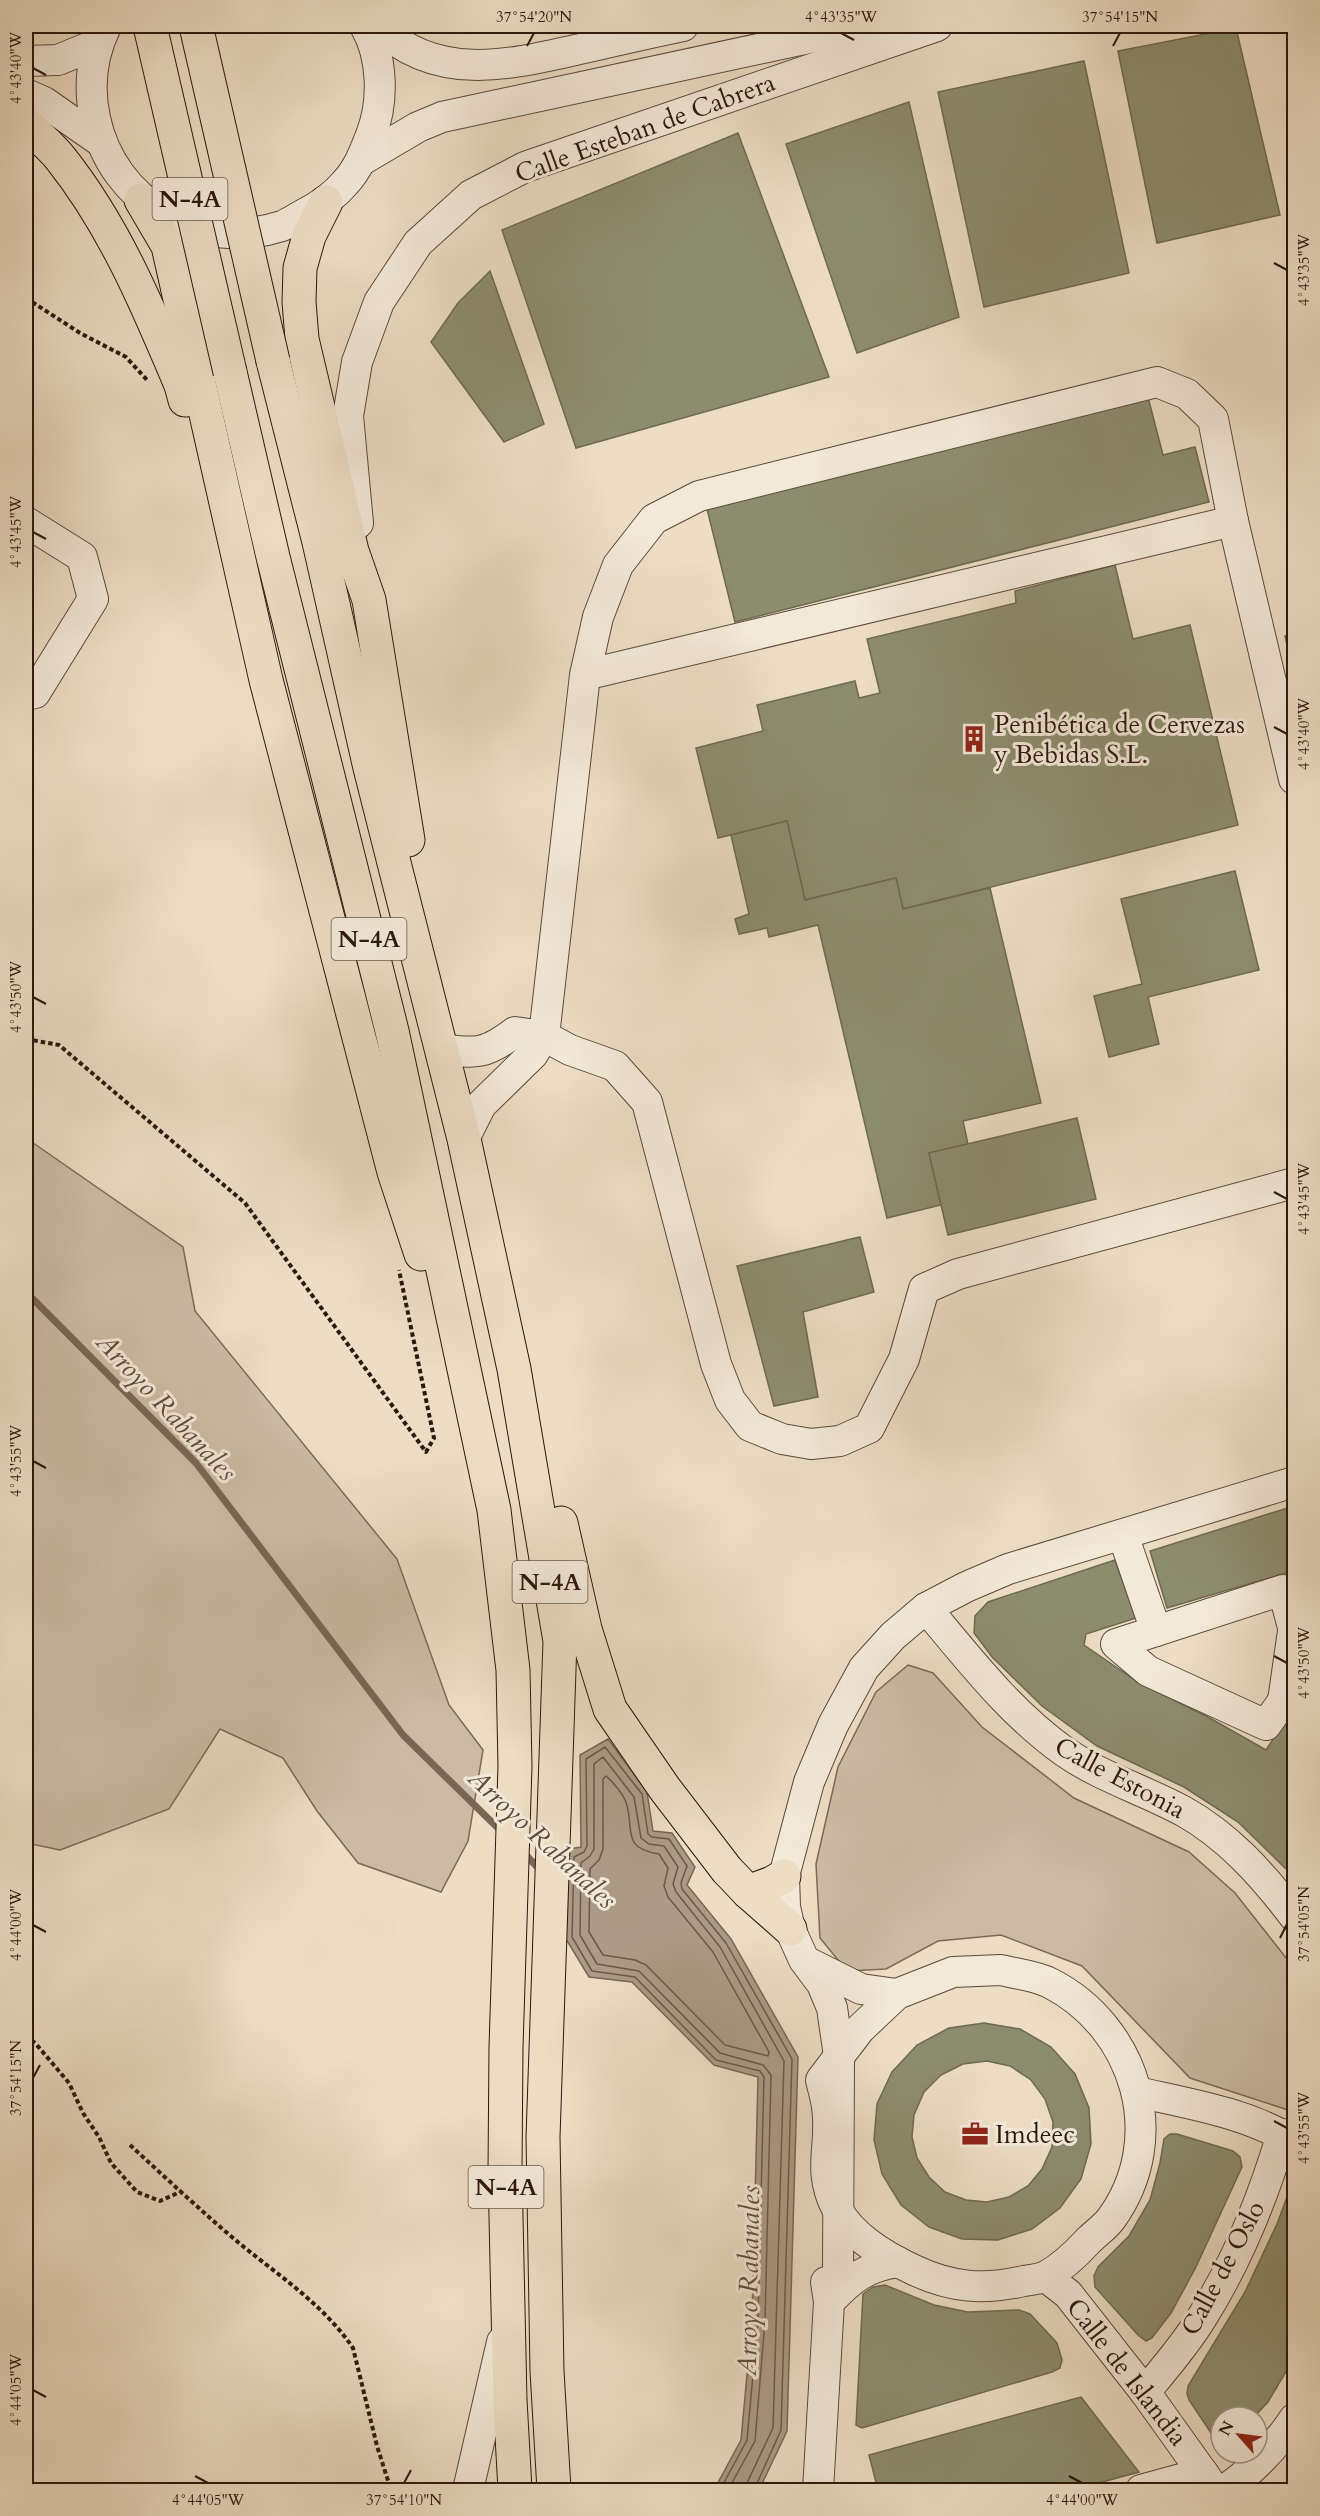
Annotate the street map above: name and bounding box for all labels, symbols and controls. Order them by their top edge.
text: 37°54'20"N [496,7,572,27]
text: 4°43'35"W [805,7,878,27]
text: 37°54'15"N [1082,7,1158,27]
text: 4°43'40"W [6,31,26,104]
street label: Calle Esteban de Cabrera [510,65,780,191]
road number: N-4A [152,178,228,220]
text: 4°43'35"W [1294,233,1314,306]
text: 4°43'45"W [6,495,26,568]
text: 4°43'40"W [1294,697,1314,770]
place label: Penibética de Cervezas y Bebidas S.L. [993,707,1245,772]
building icon: Penibética de Cervezas y Bebidas S.L. [959,724,989,754]
road number: N-4A [332,918,406,960]
text: 4°43'50"W [6,960,26,1033]
text: 4°43'45"W [1294,1162,1314,1235]
water label: Arroyo Rabanales [87,1324,245,1489]
text: 4°43'55"W [6,1424,26,1497]
road number: N-4A [512,1561,588,1603]
text: 4°43'50"W [1294,1626,1314,1699]
street label: Calle Estonia [1048,1729,1192,1827]
water label: Arroyo Rabanales [459,1760,624,1918]
text: 37°54'05"N [1294,1886,1314,1962]
text: 4°44'00"W [6,1888,26,1961]
text: 37°54'15"N [6,2040,26,2116]
text: 4°43'55"W [1294,2091,1314,2164]
place label: Imdeec [995,2117,1075,2152]
office icon: Imdeec [960,2119,990,2149]
road number: N-4A [468,2166,544,2208]
water label: Arroyo Rabanales [729,2185,769,2378]
street label: Calle de Oslo [1173,2195,1273,2341]
street label: Calle de Islandia [1058,2291,1196,2453]
text: 4°44'05"W [6,2353,26,2426]
north arrow [1209,2405,1269,2465]
text: N [1214,2417,1240,2440]
text: 4°44'05"W [172,2490,245,2510]
text: 37°54'10"N [366,2490,442,2510]
text: 4°44'00"W [1046,2490,1119,2510]

